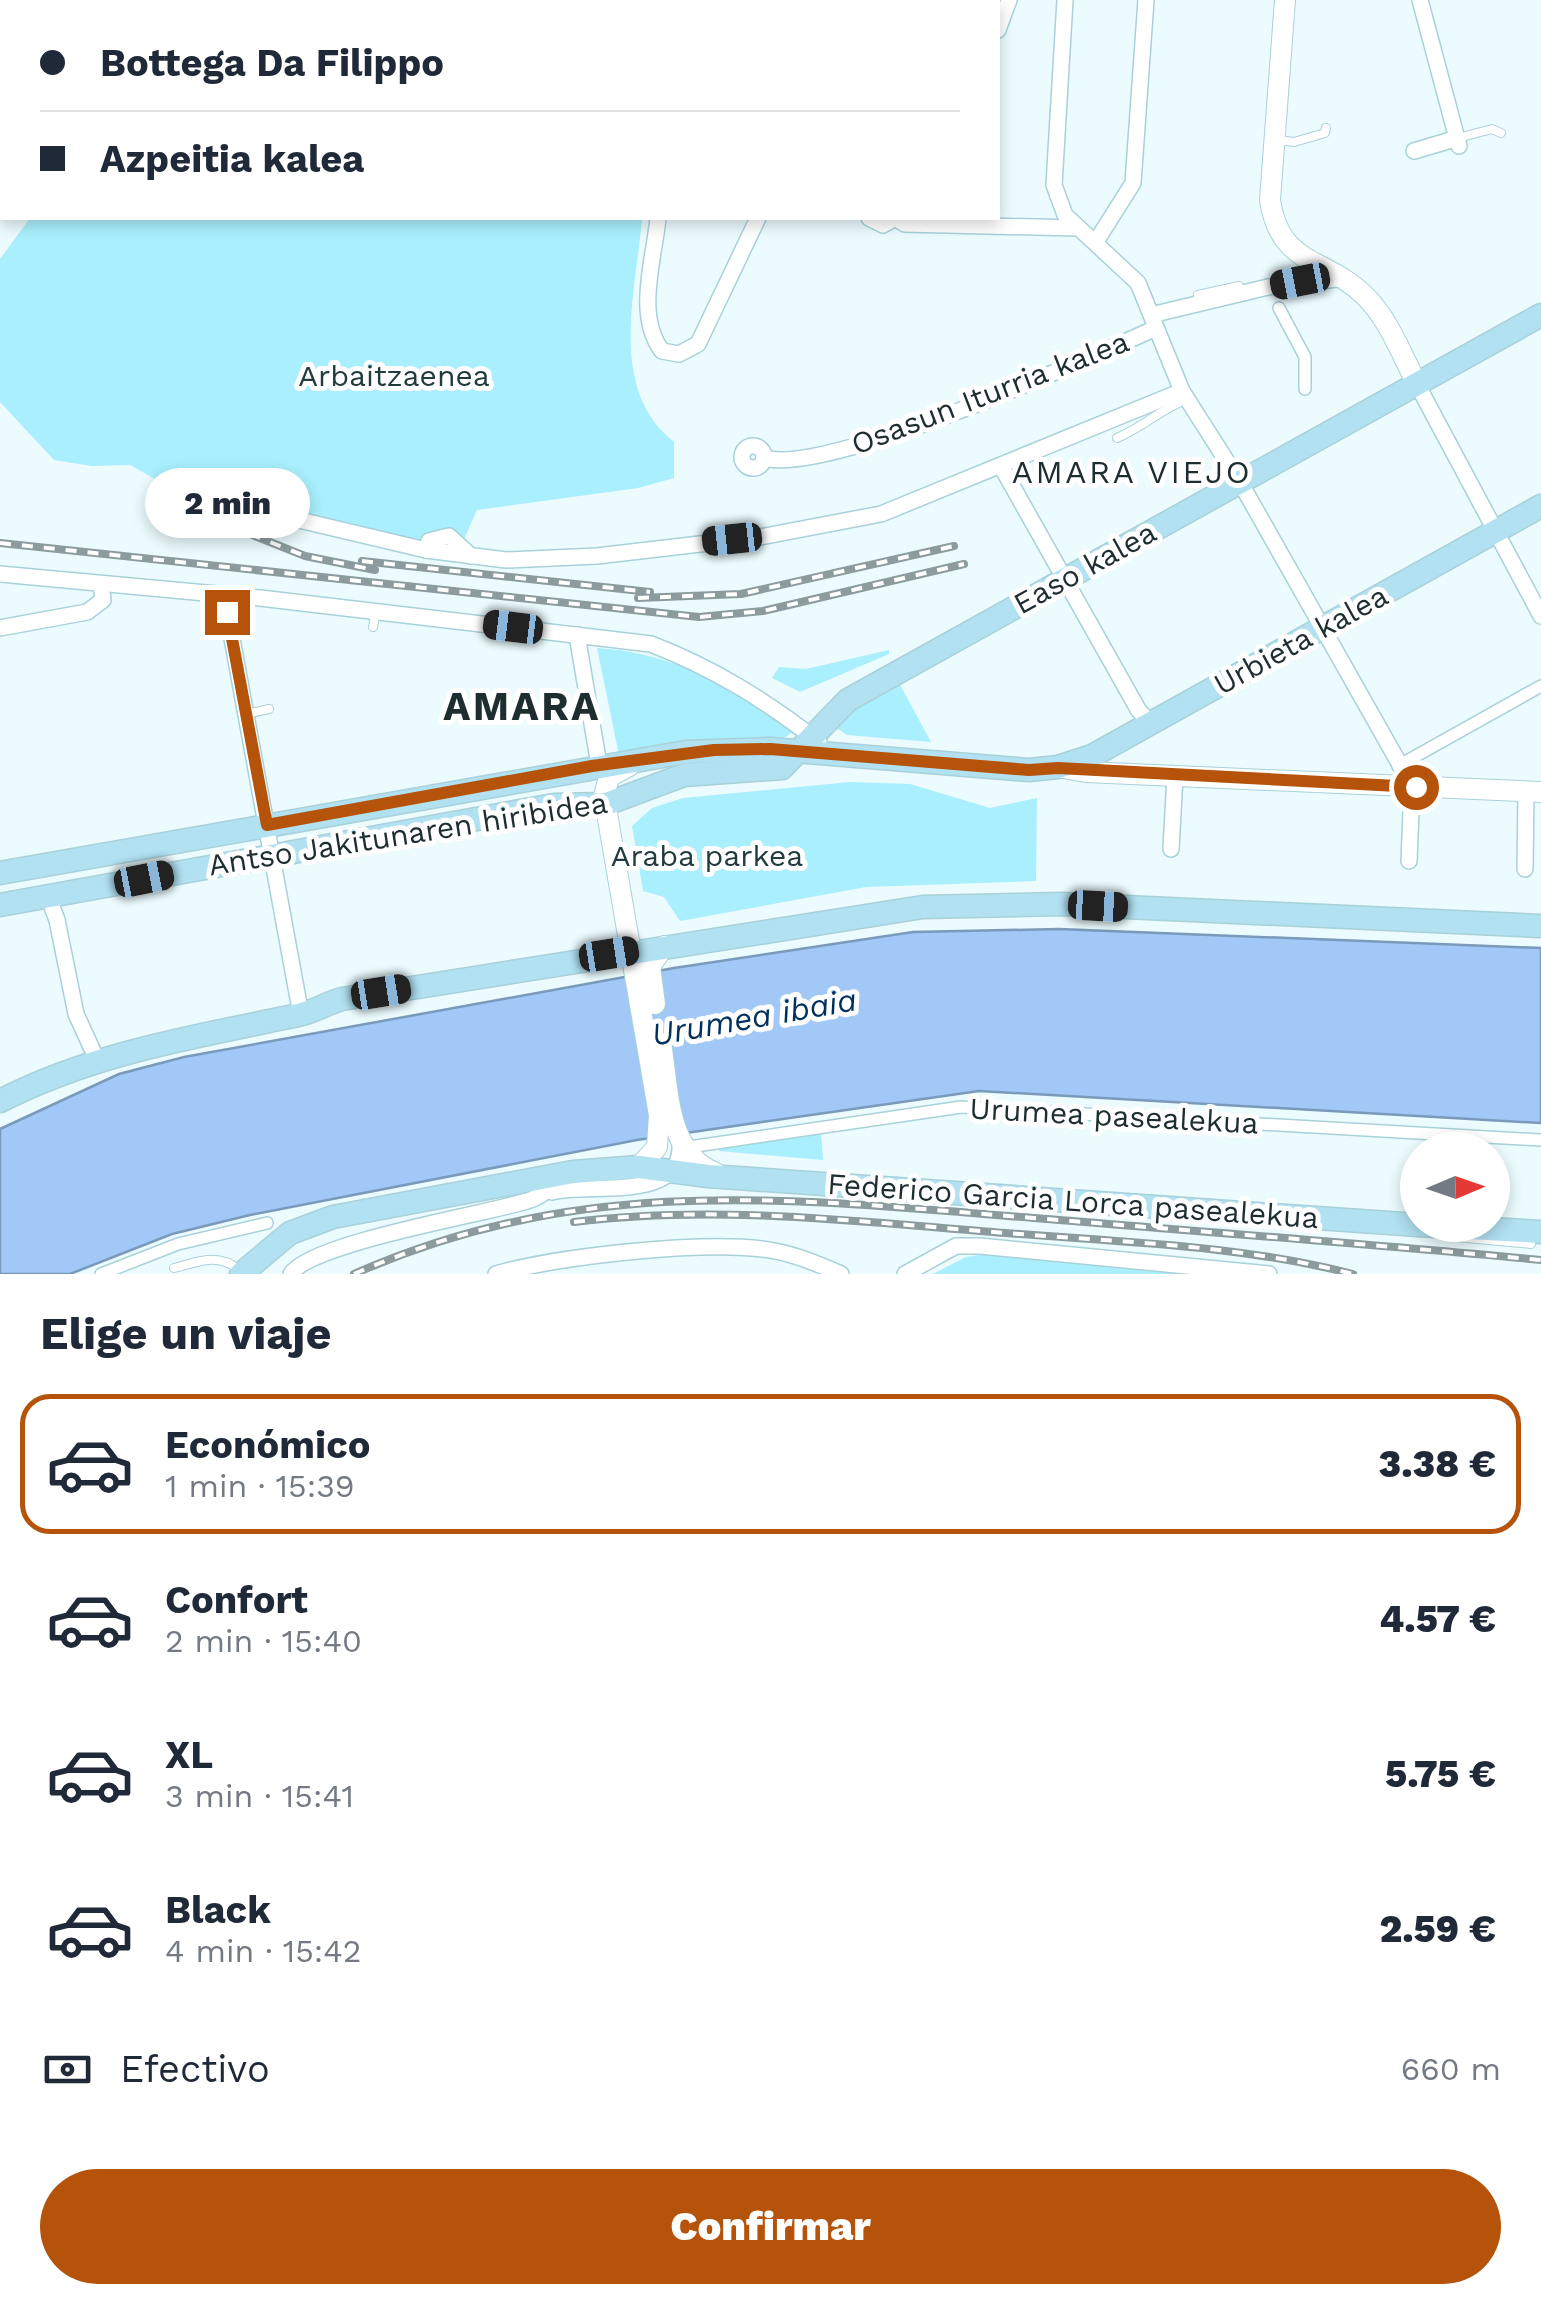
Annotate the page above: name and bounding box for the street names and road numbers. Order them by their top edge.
street label: Osasun Iturria kalea [846,323,1134,462]
street label: Easo kalea [1007,514,1162,621]
street label: Urbieta kalea [1208,577,1394,702]
street label: Antso Jakitunaren hiribidea [206,785,610,882]
street label: Urumea pasealekua [969,1090,1259,1141]
street label: Federico Garcia Lorca pasealekua [826,1166,1320,1235]

